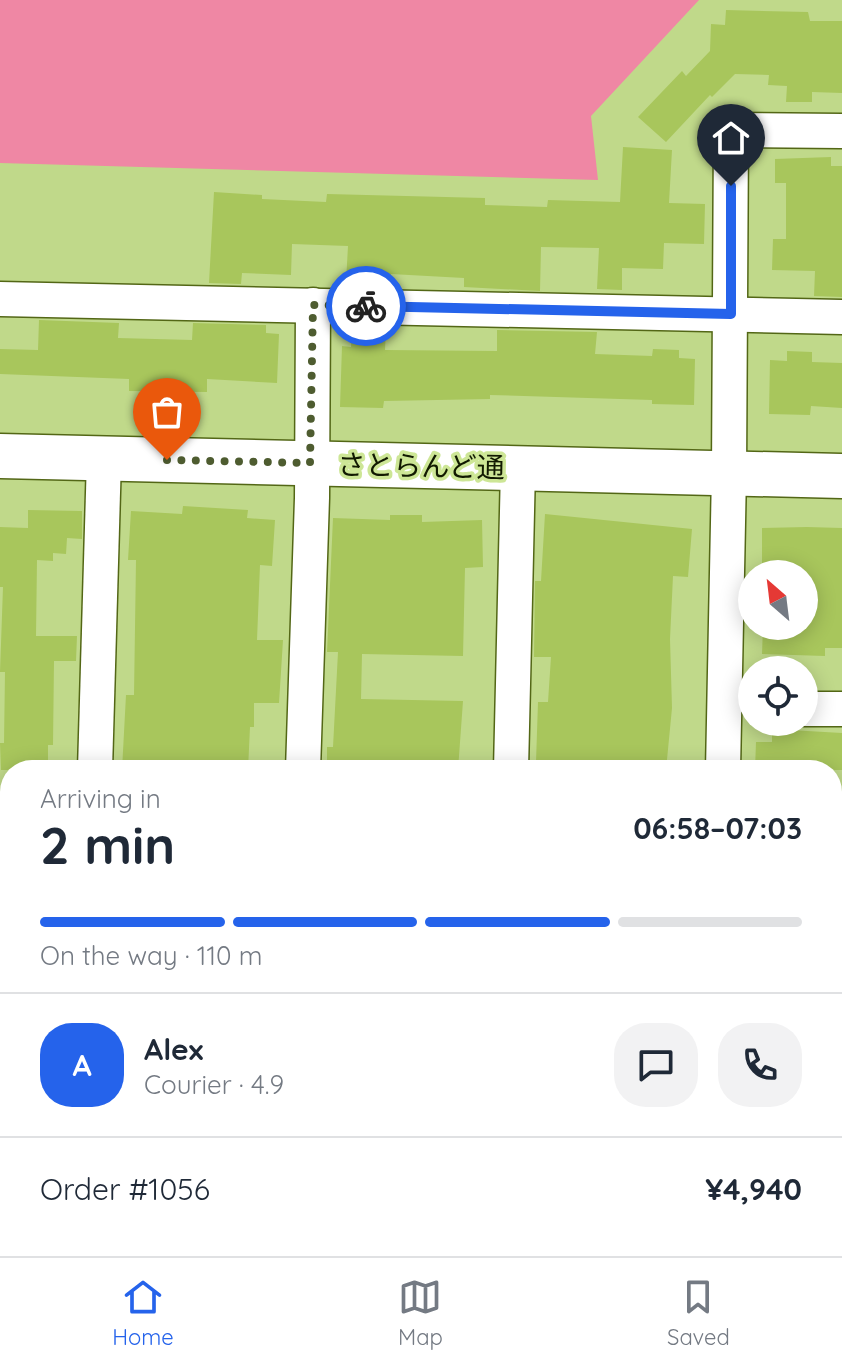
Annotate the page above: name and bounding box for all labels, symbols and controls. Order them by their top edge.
pin [697,104,765,186]
icon: home [709,116,753,160]
courier [326,266,406,346]
icon: bike [344,284,388,328]
pin [133,378,201,460]
icon: bag [145,390,189,434]
street label: さとらんど通 [337,447,505,484]
north arrow [738,560,818,640]
map controls [738,560,818,736]
button: locate [738,656,818,736]
text: Arriving in [40,782,161,815]
text: 06:58–07:03 [633,809,802,847]
text: 2 min [40,812,175,877]
text: On the way · 110 m [40,939,262,972]
button: chat [614,1023,698,1107]
button: phone [718,1023,802,1107]
text: Alex [144,1030,203,1068]
text: A [72,1046,92,1084]
text: Courier · 4.9 [144,1068,284,1101]
text: Order #1056 [40,1170,210,1208]
text: ¥4,940 [705,1170,802,1208]
tab: Home [112,1275,174,1351]
tab: Map [398,1275,443,1351]
tab: Saved [667,1275,730,1351]

